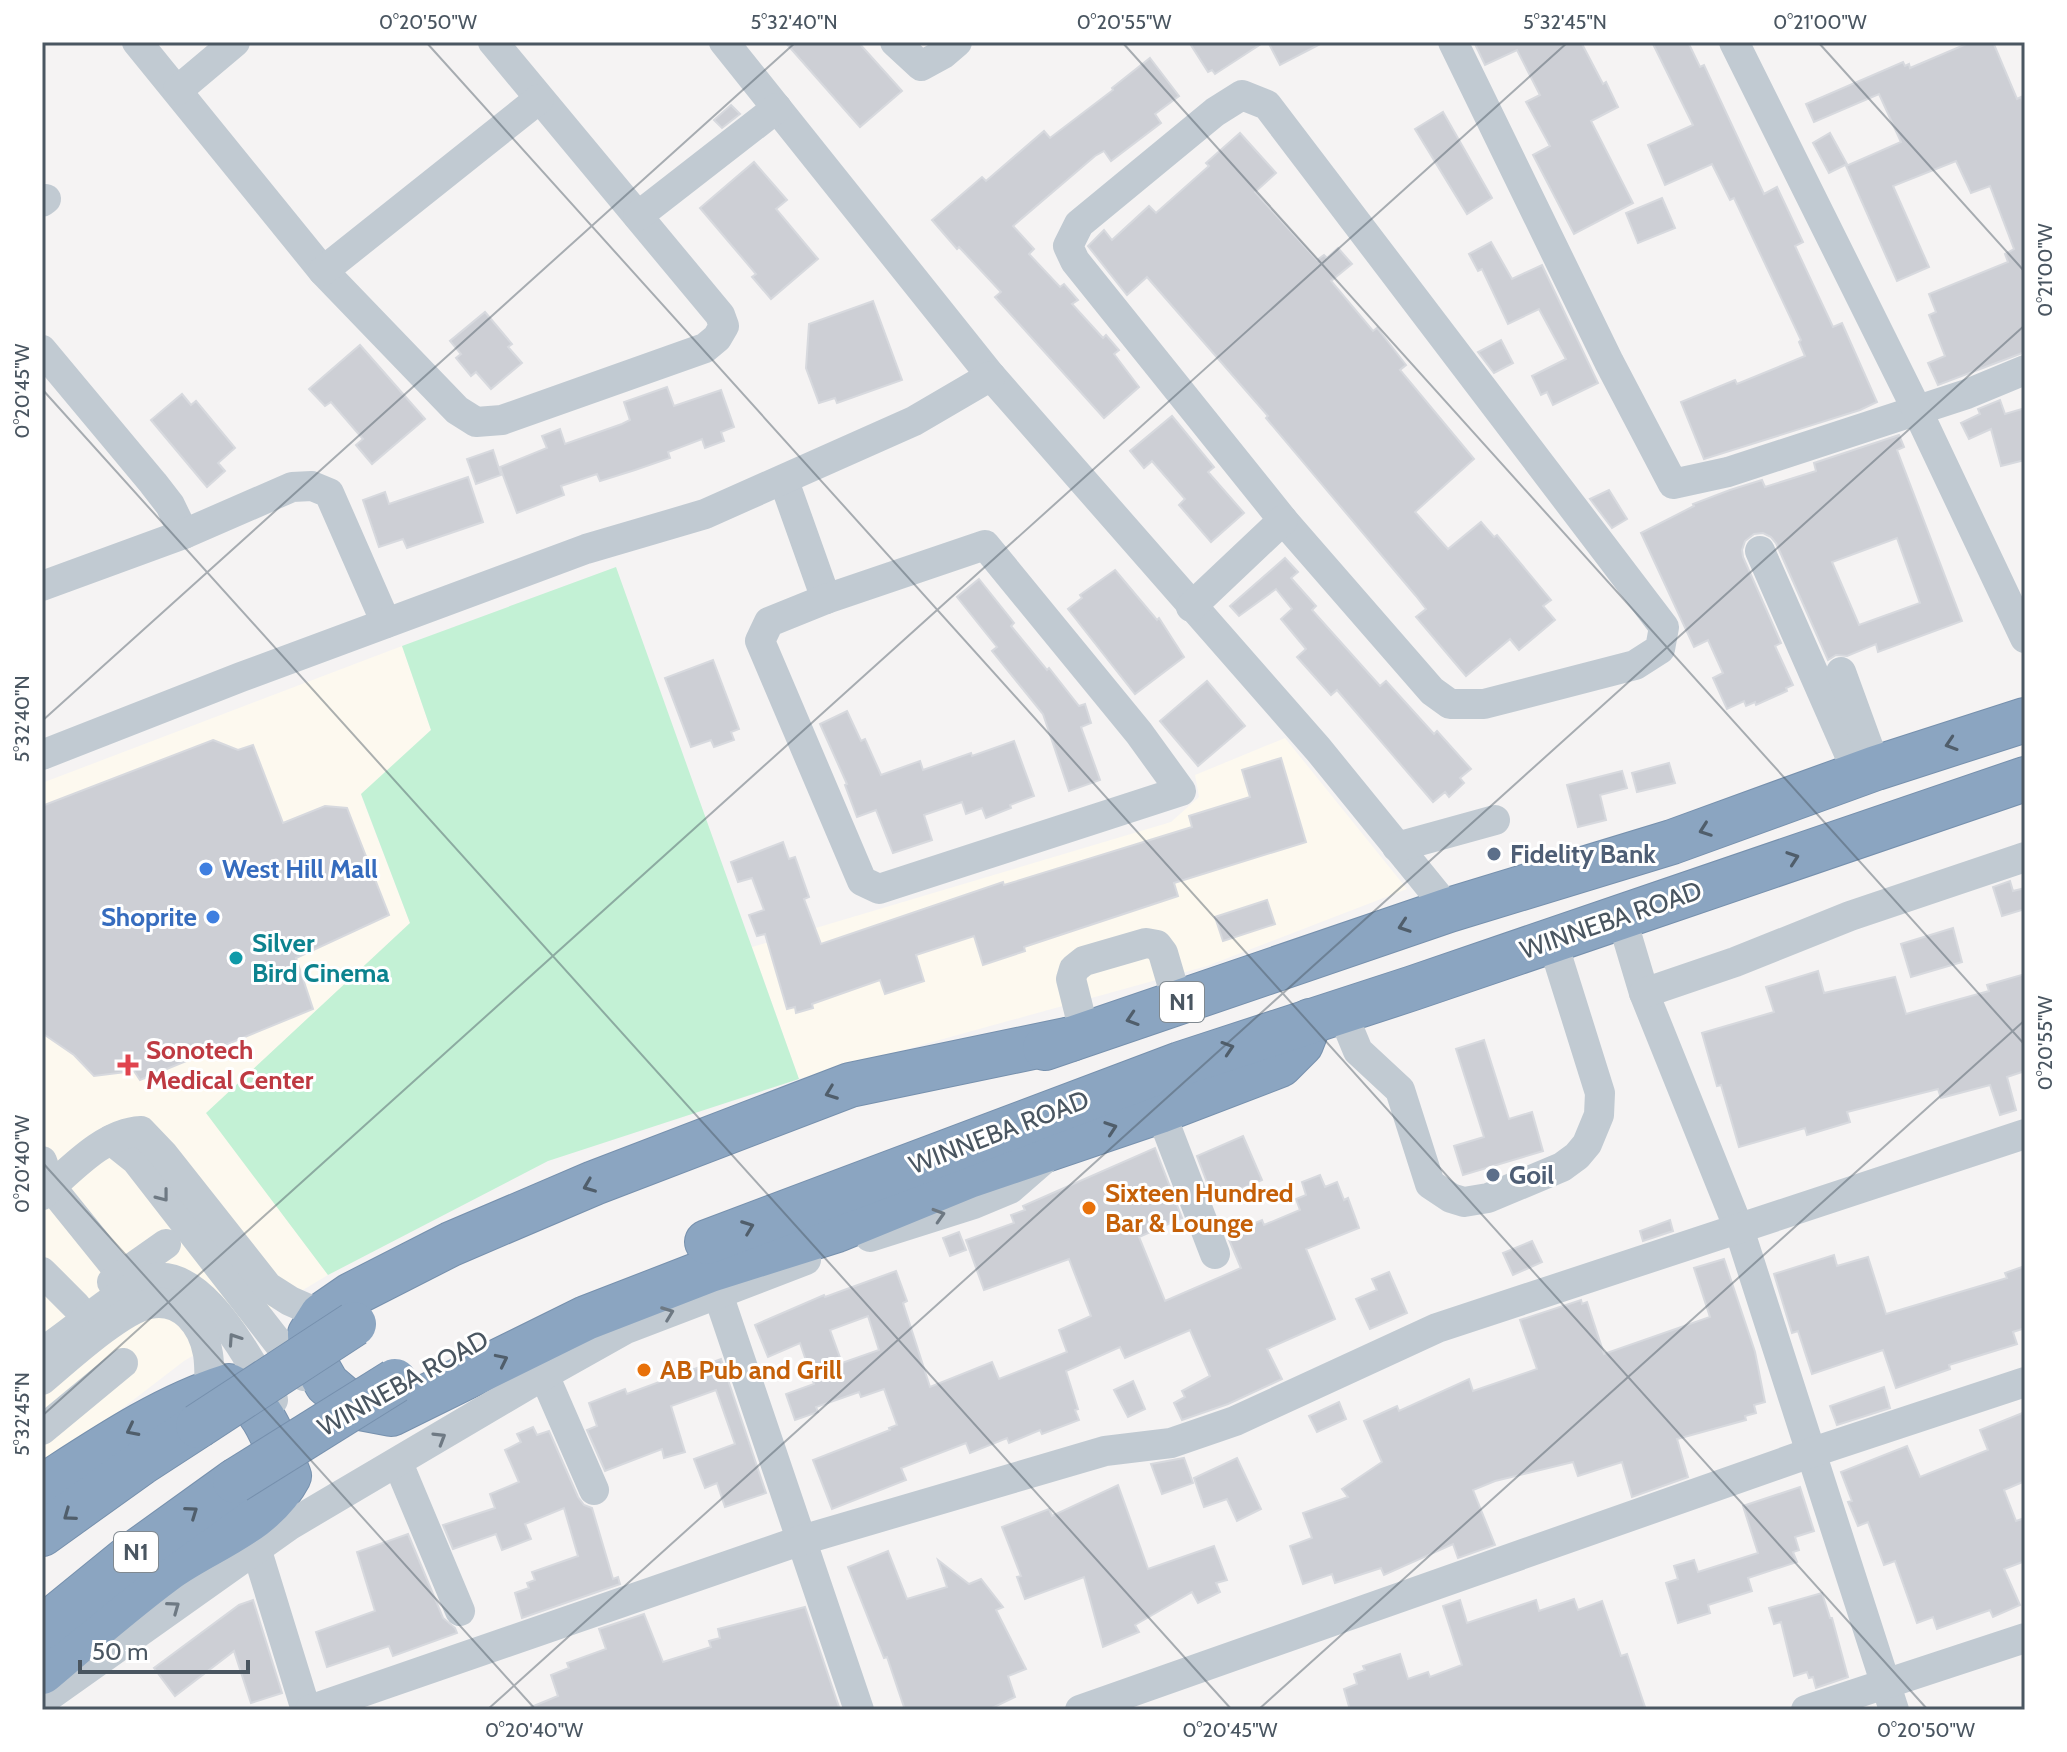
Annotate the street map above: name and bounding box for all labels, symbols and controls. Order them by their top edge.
text: 0°20'50"W [379,10,477,34]
text: 5°32'40"N [750,10,838,34]
text: 0°20'55"W [1077,10,1171,34]
text: 5°32'45"N [1523,10,1607,34]
text: 0°21'00"W [1773,10,1867,34]
text: 0°21'00"W [2033,223,2057,317]
text: 0°20'45"W [10,343,34,439]
text: 5°32'40"N [10,675,34,763]
one-way arrow [1944,734,1958,750]
one-way arrow [1699,820,1713,836]
place label: Fidelity Bank [1510,838,1656,870]
marker: Fidelity Bank [1485,845,1503,863]
one-way arrow [1785,852,1799,868]
place label: West Hill Mall [222,853,378,885]
marker: West Hill Mall [197,860,215,878]
street label: WINNEBA ROAD [1516,874,1706,966]
place label: Shoprite [101,901,197,933]
marker: Shoprite [204,908,222,926]
one-way arrow [1398,916,1412,932]
place label: Silver Bird Cinema [252,927,389,989]
marker: Silver Bird Cinema [227,949,245,967]
road number: N1 [1160,982,1204,1022]
text: 0°20'55"W [2033,996,2057,1090]
one-way arrow [1126,1010,1140,1026]
place label: Sonotech Medical Center [146,1034,314,1096]
one-way arrow [1220,1042,1234,1058]
marker: Sonotech Medical Center [117,1054,139,1076]
one-way arrow [825,1083,839,1100]
street label: WINNEBA ROAD [905,1083,1093,1181]
text: 0°20'40"W [10,1115,34,1213]
one-way arrow [1103,1122,1117,1138]
place label: Goil [1509,1159,1554,1191]
marker: Goil [1484,1166,1502,1184]
one-way arrow [582,1176,597,1192]
place label: Sixteen Hundred Bar & Lounge [1105,1177,1294,1239]
one-way arrow [154,1187,168,1202]
marker: Sixteen Hundred Bar & Lounge [1080,1199,1098,1217]
one-way arrow [931,1208,945,1224]
one-way arrow [740,1220,754,1237]
one-way arrow [660,1306,674,1323]
street label: WINNEBA ROAD [312,1323,494,1443]
one-way arrow [229,1334,244,1348]
one-way arrow [494,1353,508,1369]
place label: AB Pub and Grill [660,1354,843,1386]
marker: AB Pub and Grill [635,1361,653,1379]
text: 5°32'45"N [10,1372,34,1456]
one-way arrow [126,1421,140,1437]
one-way arrow [431,1432,446,1447]
one-way arrow [63,1505,77,1519]
one-way arrow [184,1507,198,1522]
road number: N1 [114,1532,158,1572]
one-way arrow [165,1602,179,1617]
scale bar [80,1624,248,1674]
text: 50 m [92,1637,148,1666]
text: 0°20'40"W [485,1718,583,1742]
text: 0°20'45"W [1182,1718,1278,1742]
text: 0°20'50"W [1877,1718,1975,1742]

